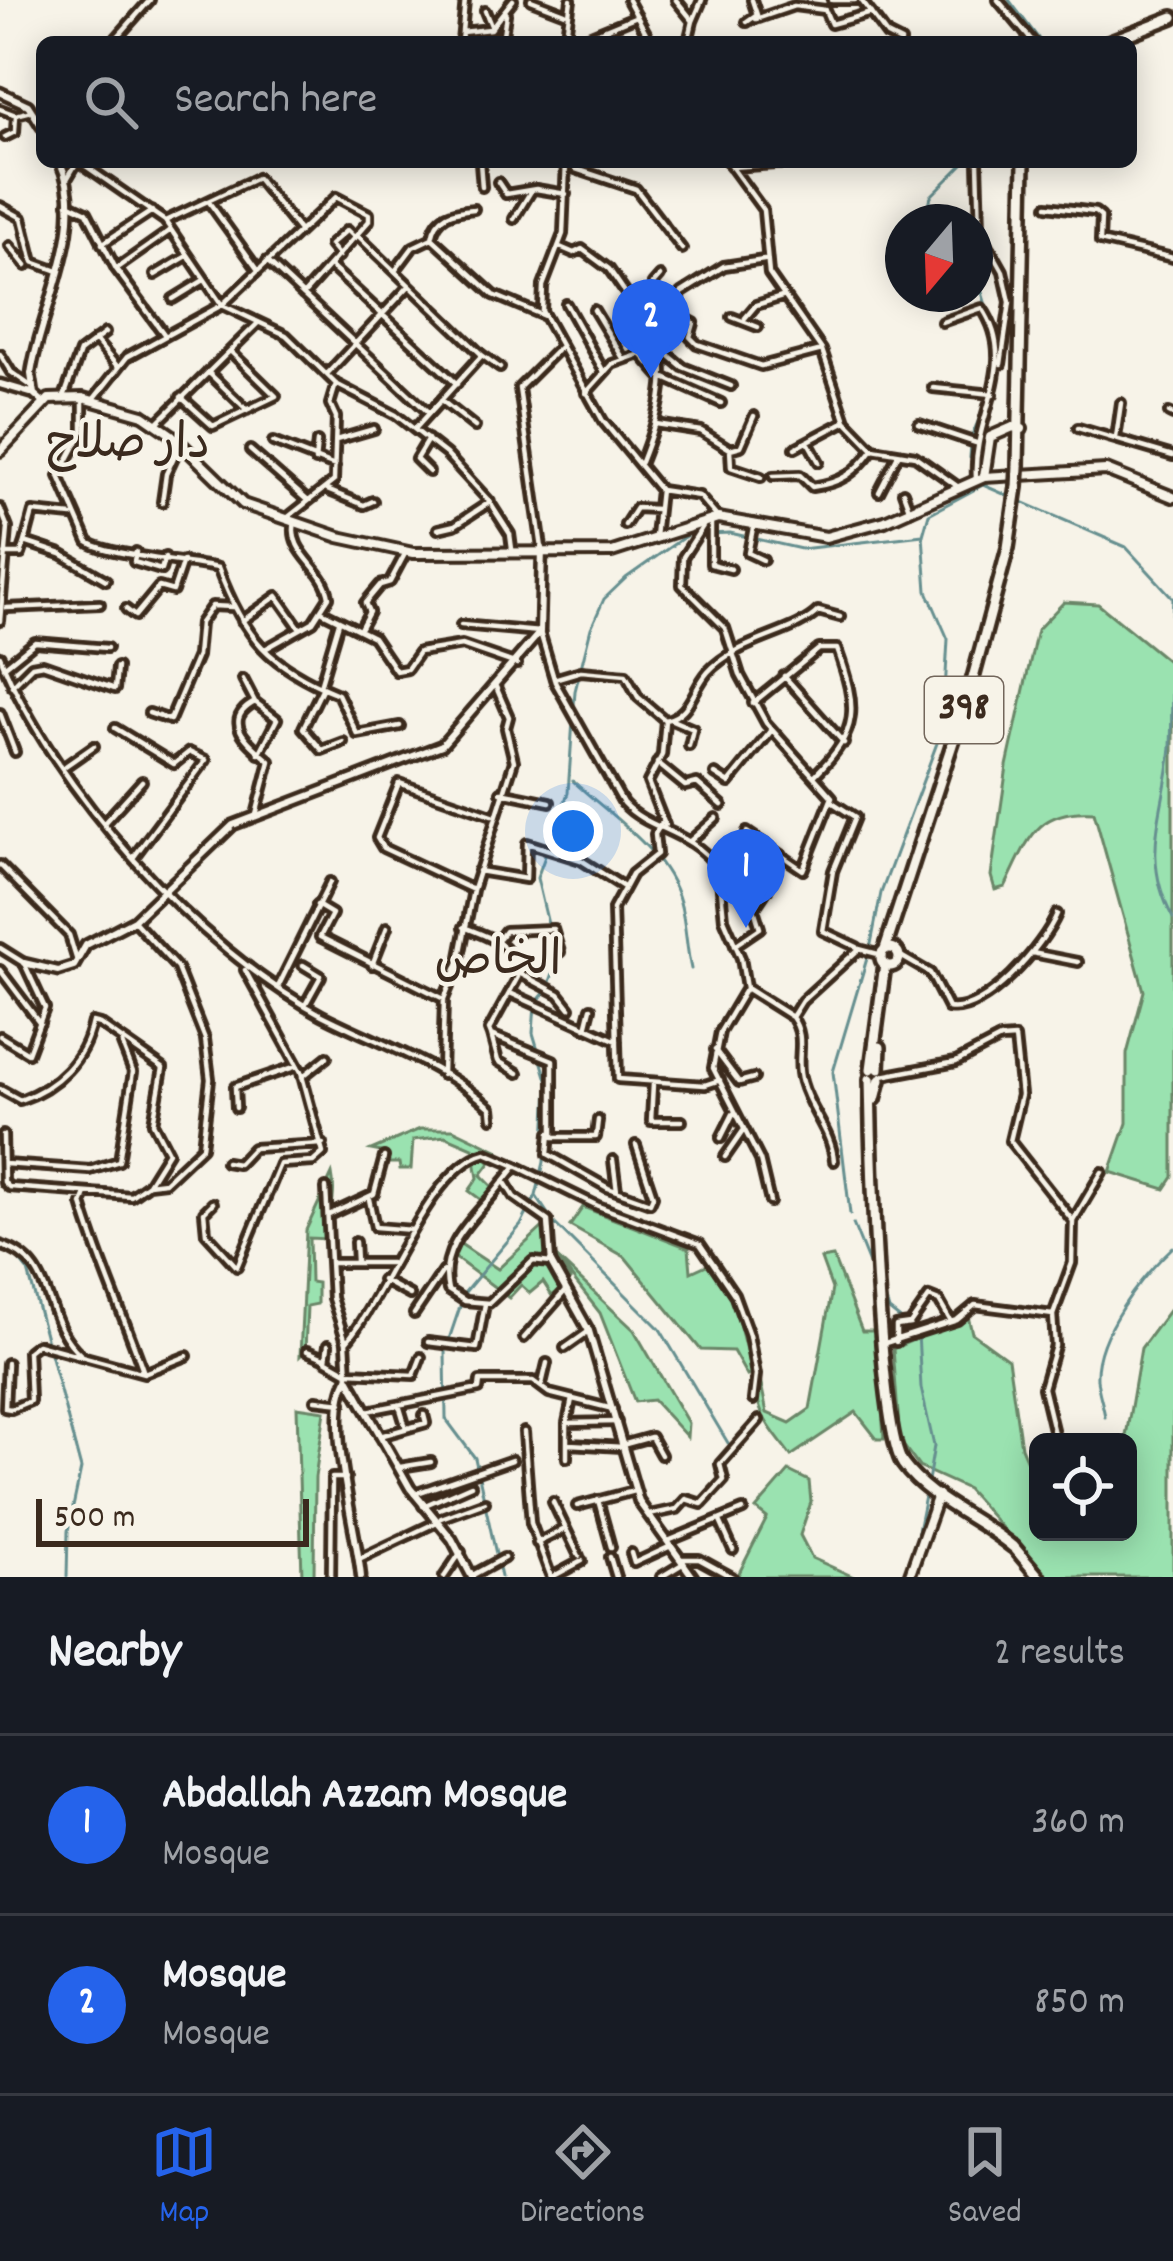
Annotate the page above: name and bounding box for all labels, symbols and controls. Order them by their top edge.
search box [36,36,1137,168]
icon: search [78,69,144,135]
text: Search here [174,70,377,134]
north arrow [885,204,993,312]
pin: 2 [612,279,690,378]
district label: دار صلاح [46,412,210,481]
road number: 398 [925,677,1003,743]
your location [543,801,603,861]
pin: 1 [707,829,785,928]
district label: الخاص [434,929,562,998]
map controls [1029,1433,1137,1541]
button: locate [1029,1433,1137,1541]
scale bar [36,1493,309,1546]
text: 500 m [54,1496,135,1543]
text: Nearby [48,1619,181,1691]
text: 2 results [994,1628,1125,1683]
text: Abdallah Azzam Mosque [162,1765,567,1829]
text: 1 [83,1797,91,1852]
text: 360 m [1032,1797,1125,1852]
text: Mosque [162,1829,270,1884]
text: Mosque [162,1945,287,2009]
text: 2 [78,1977,96,2032]
text: 850 m [1034,1977,1125,2032]
text: Mosque [162,2009,270,2064]
tab: Map [151,2119,217,2238]
tab: Directions [520,2119,645,2238]
tab: Saved [948,2119,1022,2238]

